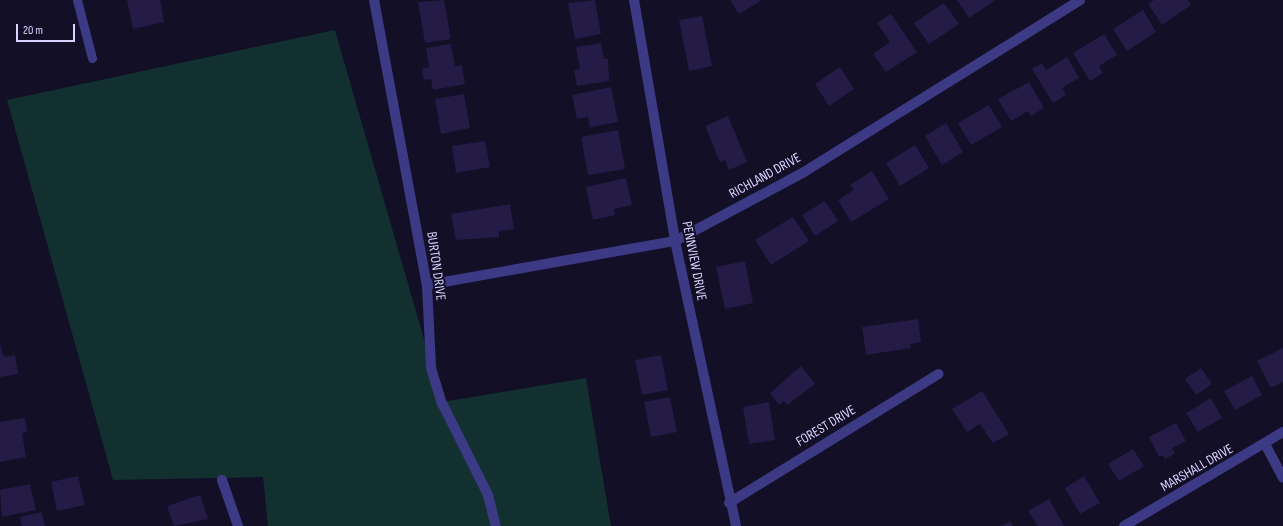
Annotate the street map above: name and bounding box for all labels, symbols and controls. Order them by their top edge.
scale bar [18,16,77,42]
text: 20 m [23,23,43,38]
street label: RICHLAND DRIVE [726,149,804,203]
street label: PENNVIEW DRIVE [678,220,710,302]
street label: BURTON DRIVE [423,230,449,302]
street label: FOREST DRIVE [793,402,859,450]
street label: MARSHALL DRIVE [1158,441,1236,495]

